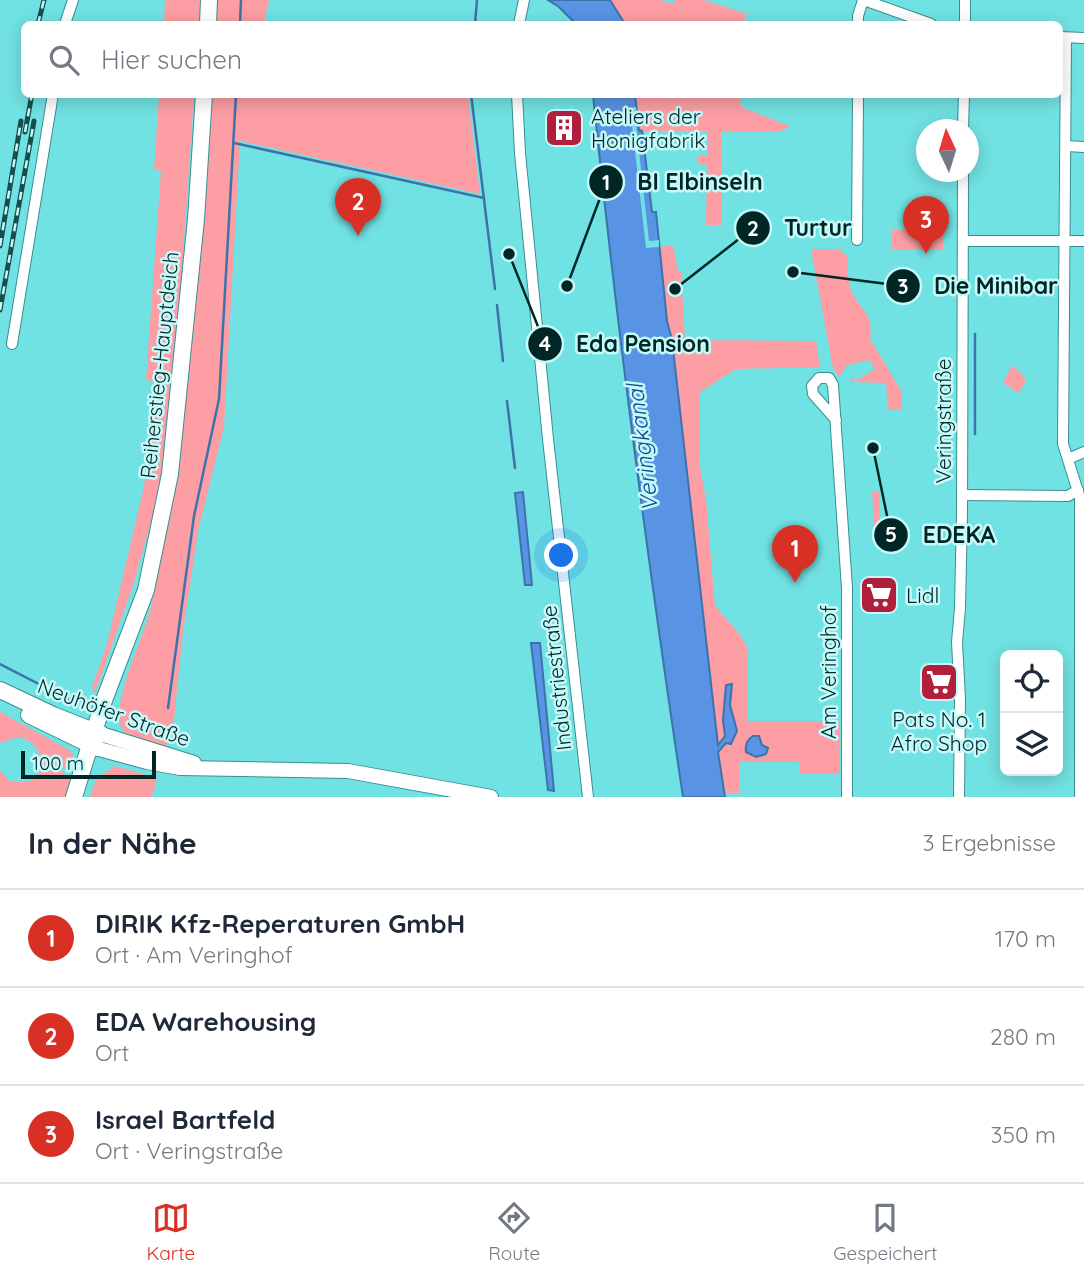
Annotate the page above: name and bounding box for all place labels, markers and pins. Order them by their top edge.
place label: Ateliers der Honigfabrik [591,103,705,153]
building icon: Ateliers der Honigfabrik [543,107,585,149]
callout: BI Elbinseln [589,160,777,204]
pin: 2 [335,178,381,236]
pin: 3 [903,196,949,254]
callout: Turtur [735,206,866,250]
callout: Die Minibar [885,264,1072,308]
callout: Eda Pension [527,322,724,366]
callout: EDEKA [874,513,1009,557]
pin: 1 [772,525,818,583]
supermarket icon: Lidl [858,574,900,616]
place label: Lidl [906,582,939,608]
supermarket icon: Pats No. 1 Afro Shop [918,661,960,703]
place label: Pats No. 1 Afro Shop [891,706,987,756]

